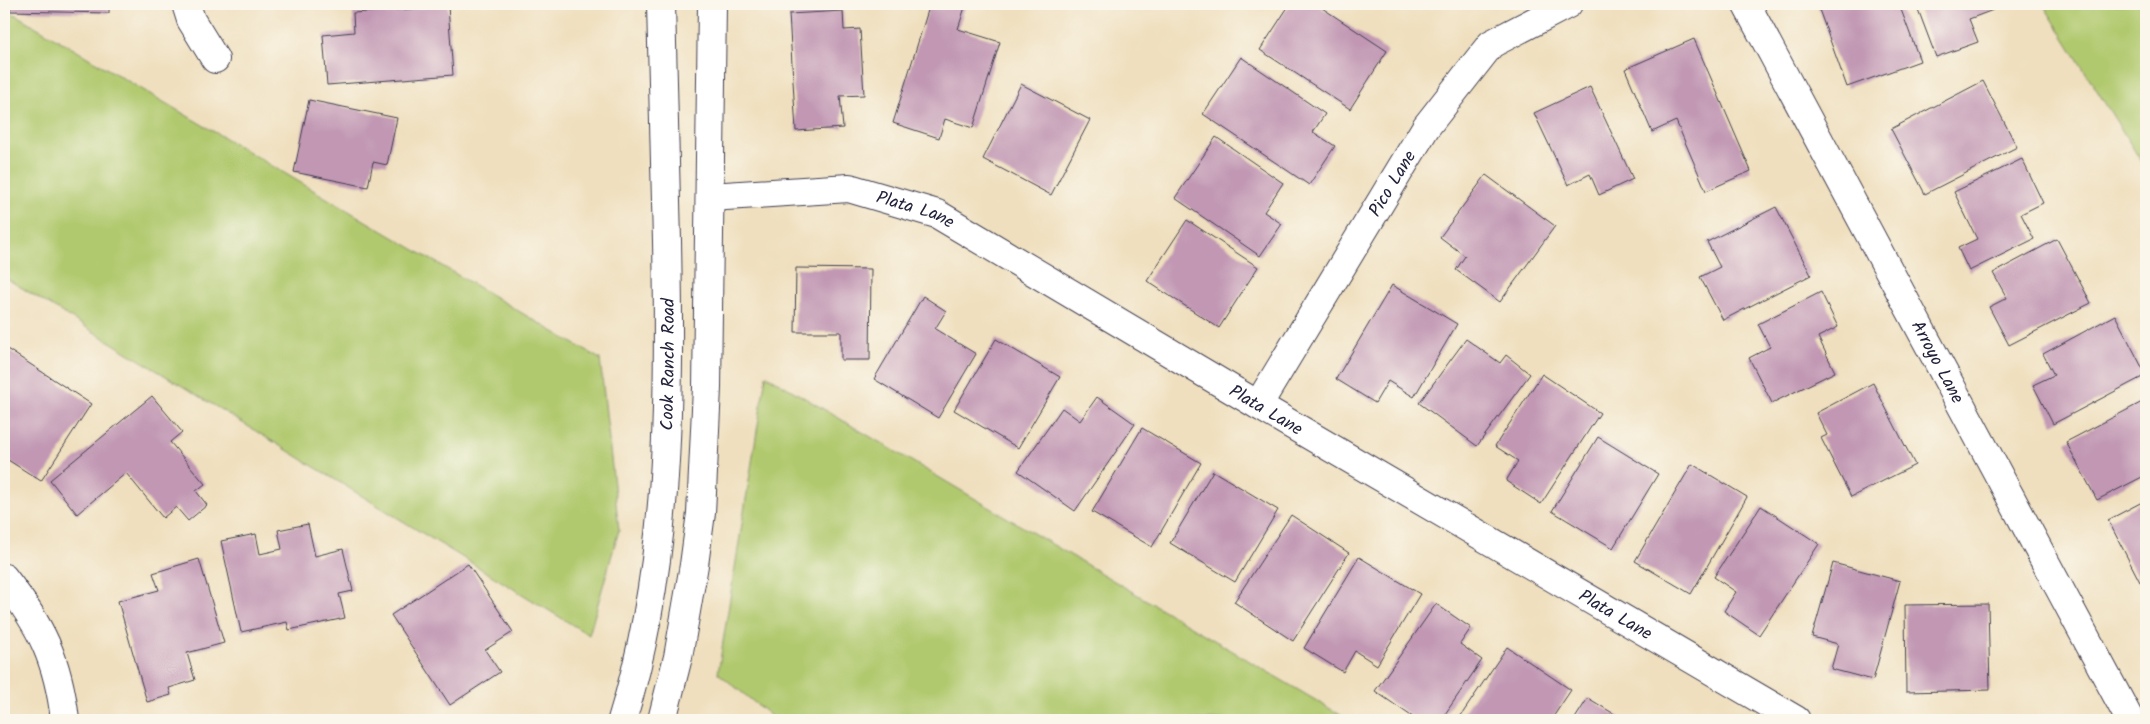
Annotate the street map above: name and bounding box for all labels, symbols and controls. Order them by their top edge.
street label: Pico Lane [1362,145,1425,223]
street label: Plata Lane [872,184,960,237]
street label: Cook Ranch Road [653,297,684,431]
street label: Arroyo Lane [1902,316,1971,409]
street label: Plata Lane [1223,378,1308,444]
street label: Plata Lane [1572,583,1657,649]

